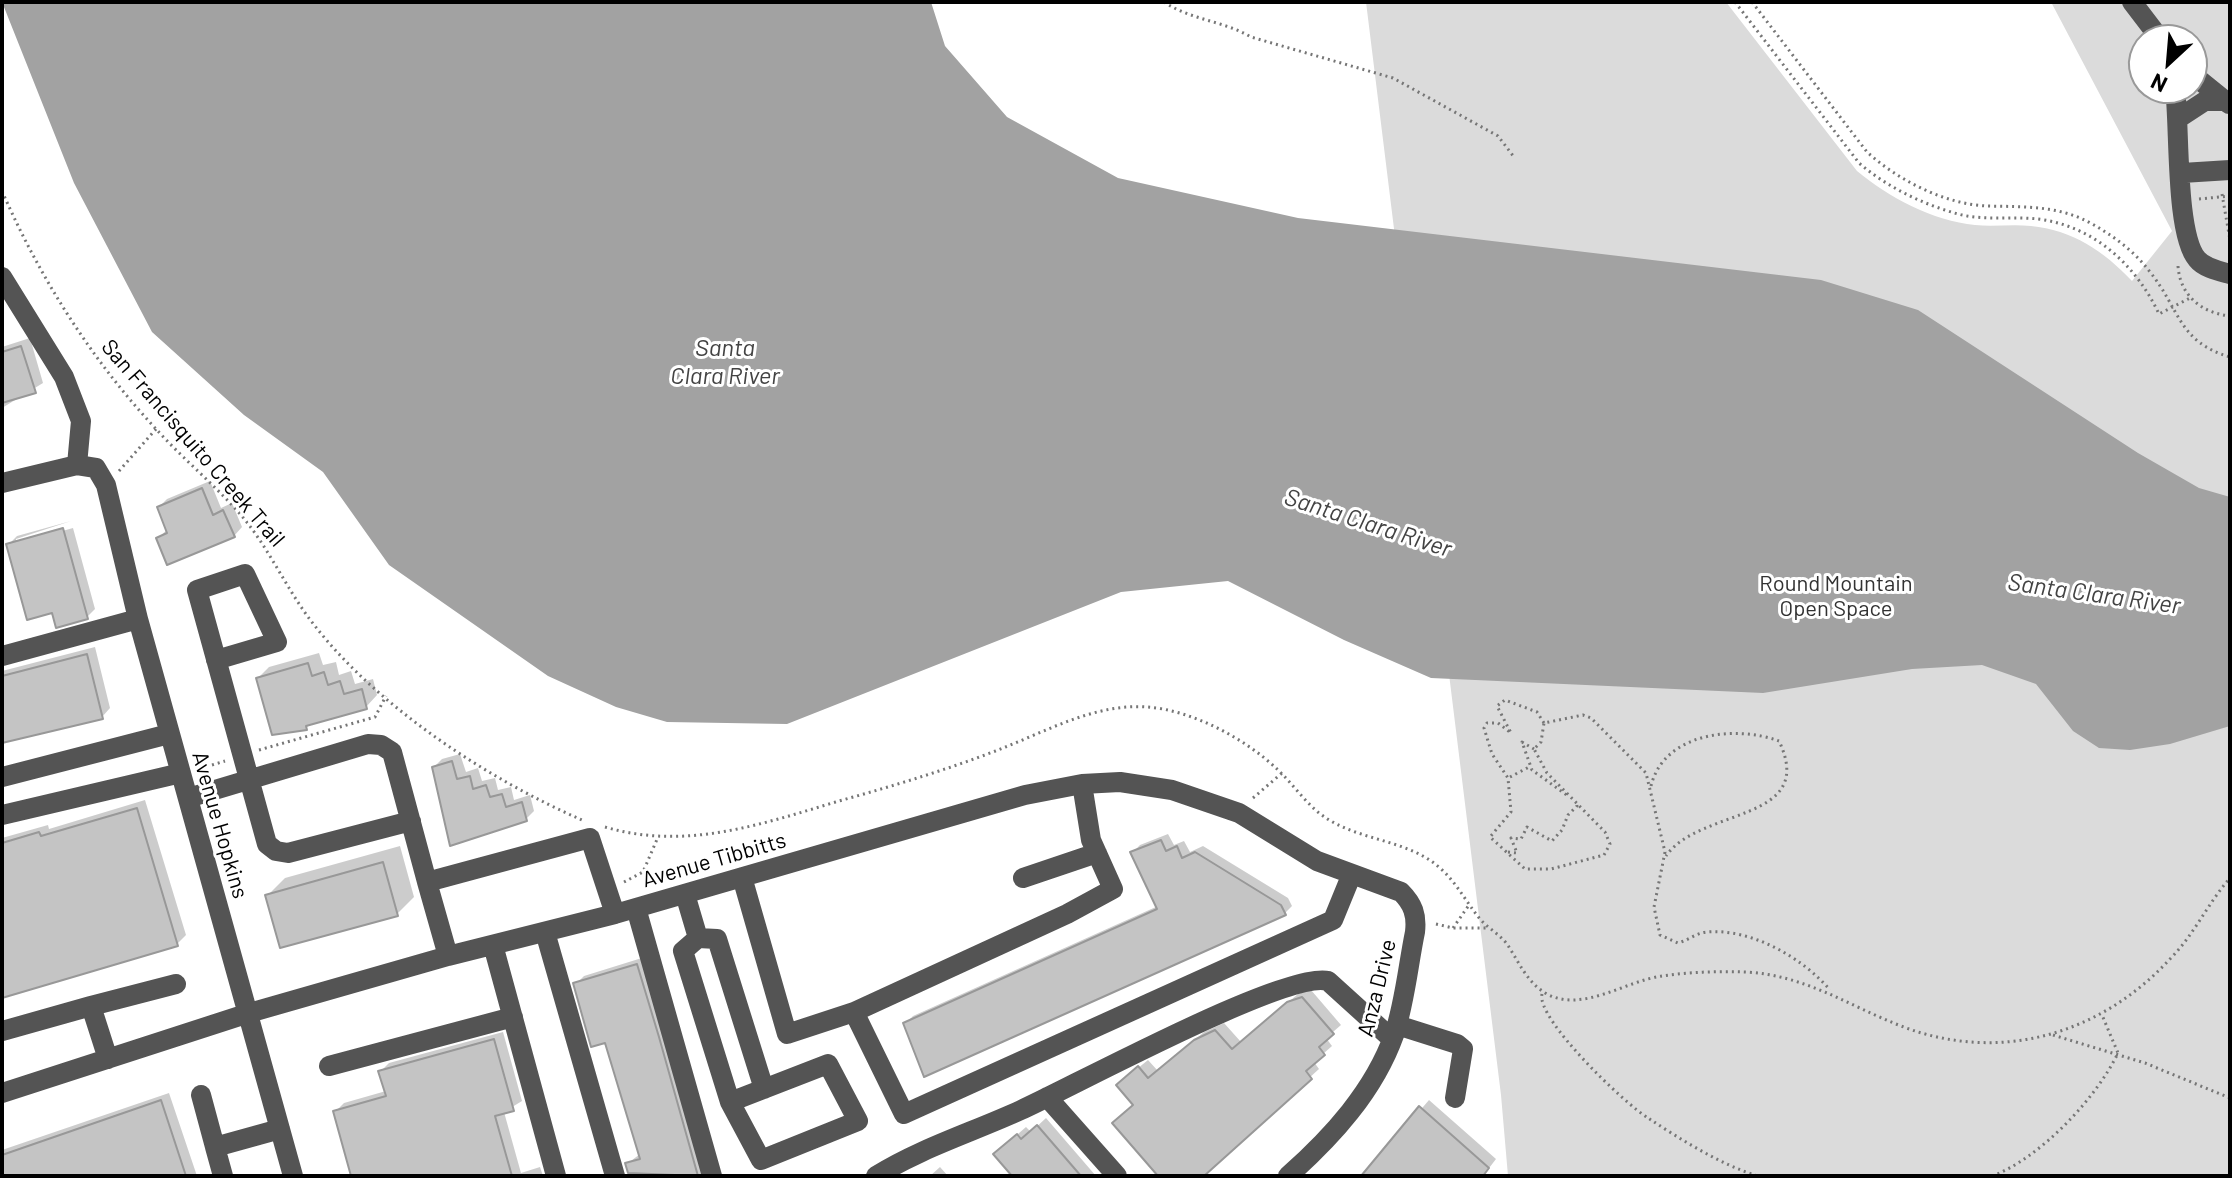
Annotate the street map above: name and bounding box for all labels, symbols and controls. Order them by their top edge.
north arrow [2128,24,2208,104]
text: N [2146,69,2171,99]
street label: San Francisquito Creek Trail [96,334,290,552]
water label: Santa Clara River [670,334,780,390]
water label: Santa Clara River [1281,482,1455,564]
water label: Santa Clara River [2006,568,2182,620]
park label: Round Mountain Open Space [1759,571,1913,622]
street label: Avenue Hopkins [186,748,254,902]
street label: Avenue Tibbitts [639,827,789,893]
street label: Anza Drive [1352,936,1402,1040]

